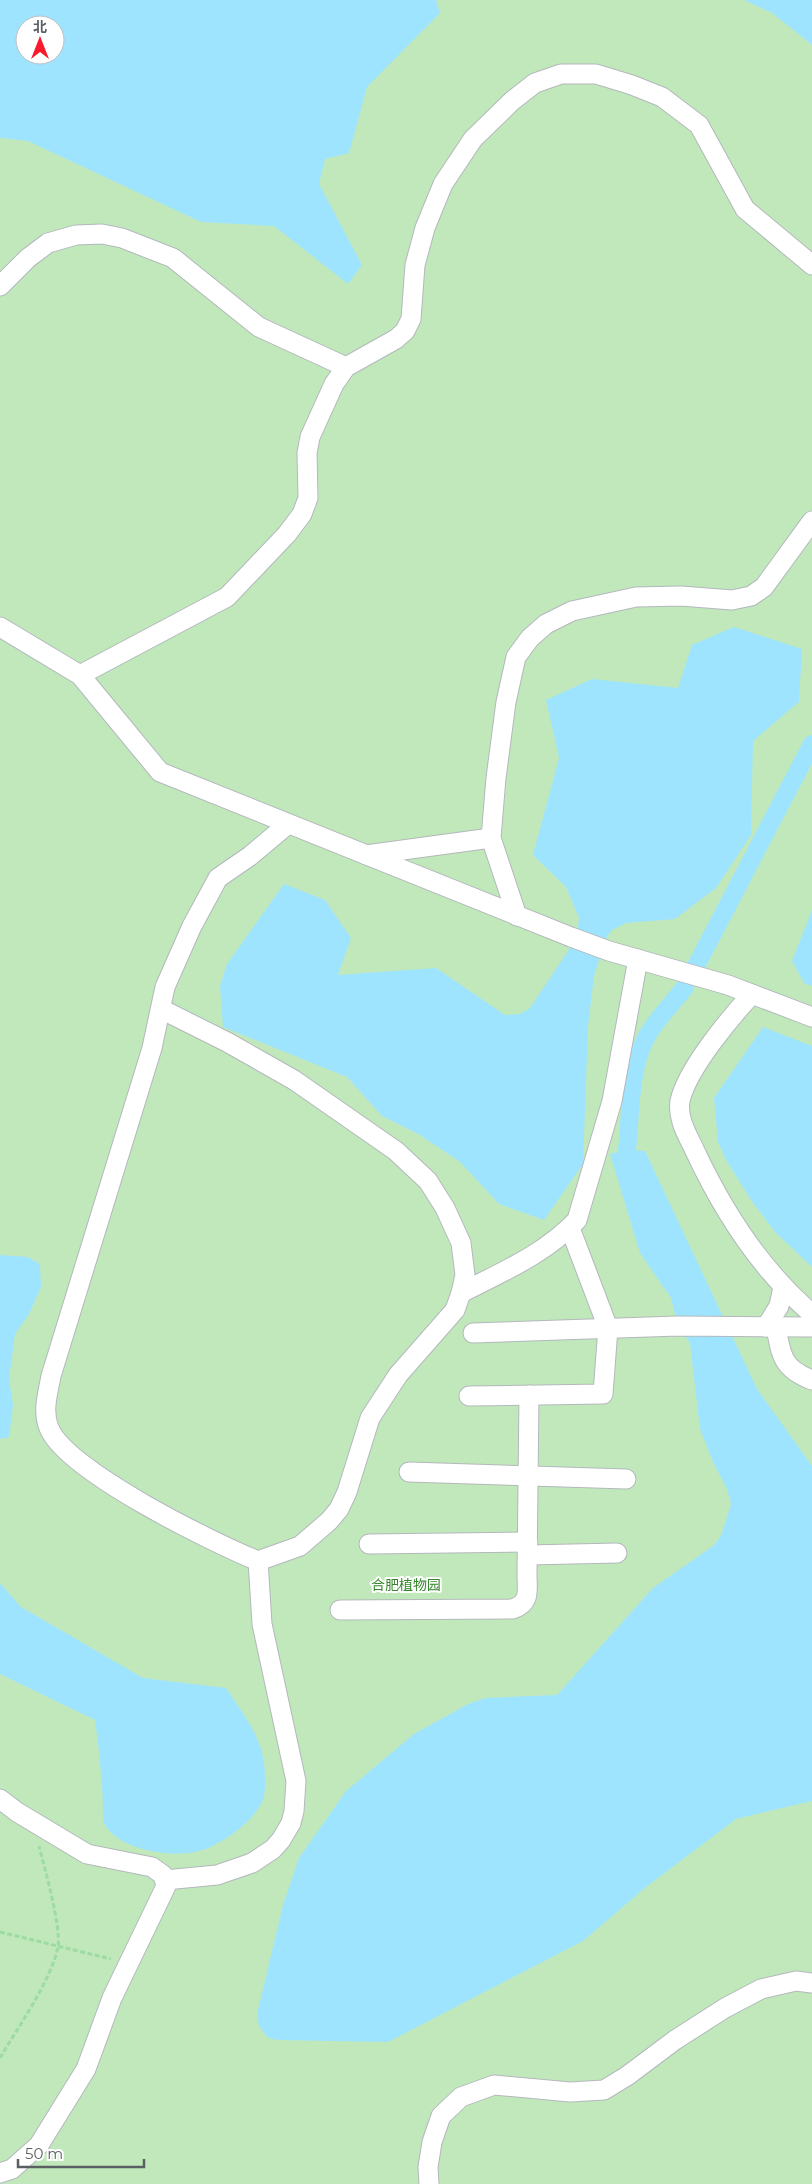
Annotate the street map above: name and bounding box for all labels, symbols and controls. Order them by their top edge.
north arrow [15,15,65,65]
text: 北 [33,18,47,36]
park label: 合肥植物园 [371,1576,441,1594]
scale bar [18,2136,144,2168]
text: 50 m [25,2144,63,2163]

